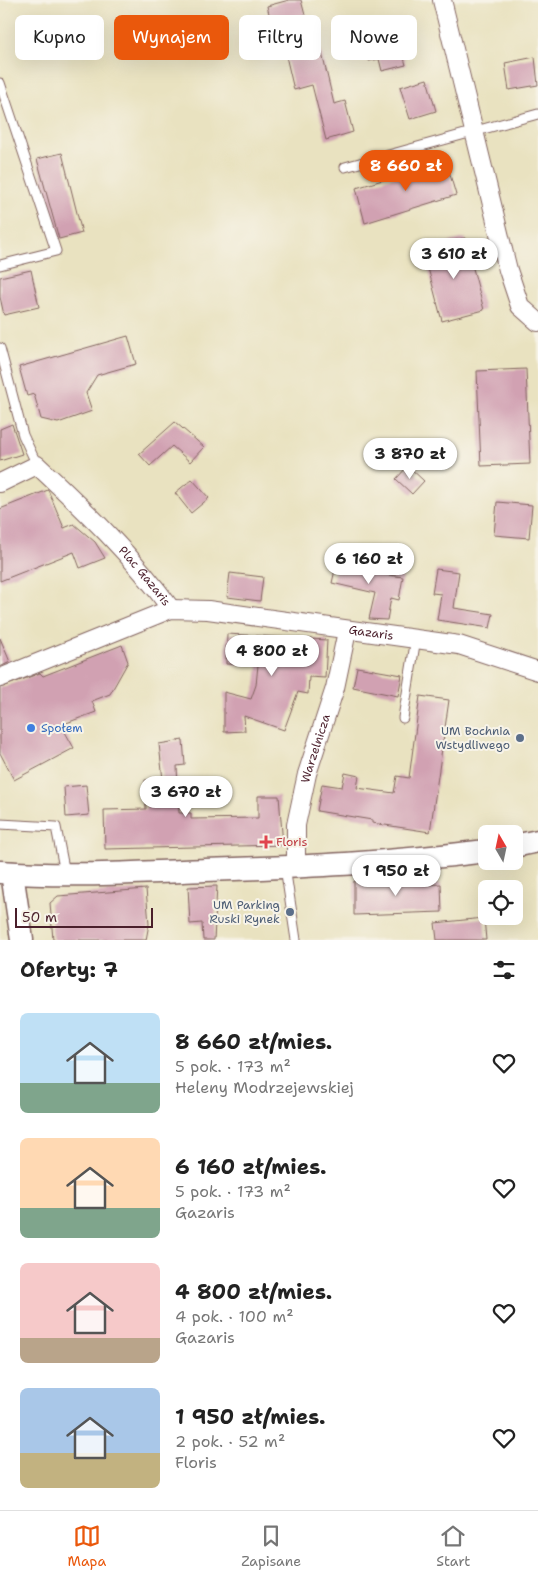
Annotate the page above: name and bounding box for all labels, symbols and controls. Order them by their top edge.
chip: Kupno [15,15,104,60]
chip: Wynajem [114,15,229,60]
chip: Filtry [239,15,321,60]
chip: Nowe [331,15,417,60]
pin: 8 660 zł [354,150,458,192]
text: 8 660 zł [370,155,442,176]
pin: 3 610 zł [402,238,506,280]
text: 3 610 zł [421,243,487,264]
pin: 3 870 zł [358,438,462,480]
text: 3 870 zł [374,443,446,464]
pin: 6 160 zł [317,542,421,585]
street label: Plac Gazaris [115,543,174,609]
text: 6 160 zł [335,548,403,569]
street label: Gazaris [348,622,394,644]
pin: 4 800 zł [220,634,324,677]
text: 4 800 zł [236,640,308,661]
street label: Warzelnicza [297,712,334,784]
place label: Społem [41,720,83,736]
marker: Społem [25,722,37,734]
place label: UM Bochnia Wstydliwego [435,723,511,753]
marker: UM Bochnia Wstydliwego [514,732,526,744]
pin: 3 670 zł [134,776,238,818]
text: 3 670 zł [151,781,221,802]
north arrow [478,825,522,870]
map controls [478,825,523,925]
place label: Floris [276,834,308,850]
marker: Floris [260,836,272,848]
pin: 1 950 zł [344,854,448,897]
text: 1 950 zł [363,860,429,881]
button: locate [478,880,523,925]
place label: UM Parking Ruski Rynek [210,897,280,927]
scale bar [15,905,152,928]
marker: UM Parking Ruski Rynek [284,906,296,918]
text: 50 m [22,908,57,926]
text: Oferty: 7 [20,956,118,984]
icon: filters [490,956,518,984]
text: 8 660 zł/mies. [175,1028,332,1056]
icon: home [60,1033,120,1093]
icon: heart [490,1049,518,1077]
text: 5 pok. · 173 m² [175,1056,291,1077]
text: Heleny Modrzejewskiej [175,1077,354,1098]
text: 6 160 zł/mies. [175,1153,327,1181]
icon: home [60,1158,120,1218]
icon: heart [490,1174,518,1202]
text: 5 pok. · 173 m² [175,1181,291,1202]
text: Gazaris [175,1202,235,1223]
text: 4 800 zł/mies. [175,1278,332,1306]
icon: home [60,1283,120,1343]
icon: heart [490,1299,518,1327]
text: 4 pok. · 100 m² [175,1306,294,1327]
text: Gazaris [175,1327,235,1348]
text: 1 950 zł/mies. [175,1403,326,1431]
icon: home [60,1408,120,1468]
icon: heart [490,1424,518,1452]
text: 2 pok. · 52 m² [175,1431,285,1452]
text: Floris [175,1452,217,1473]
tab: Mapa [67,1522,106,1570]
tab: Zapisane [241,1522,301,1570]
tab: Start [436,1522,471,1570]

